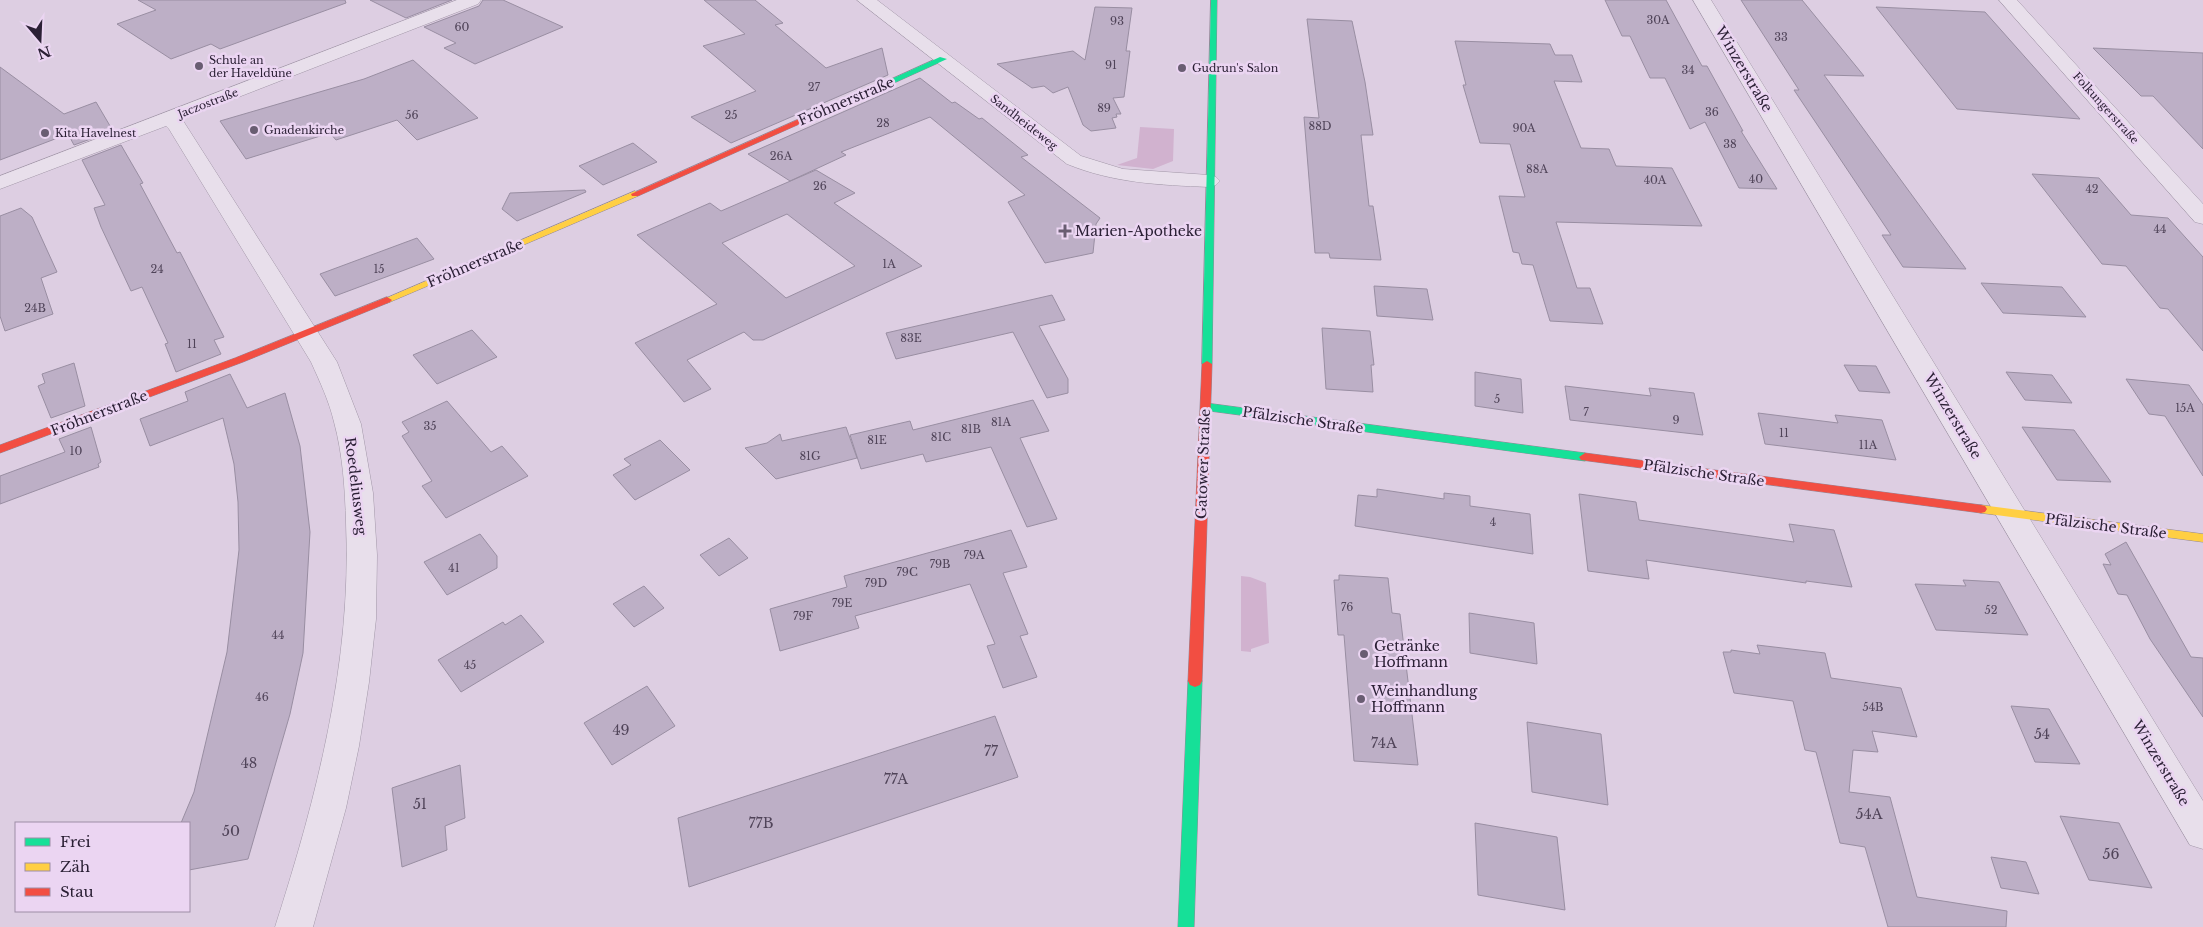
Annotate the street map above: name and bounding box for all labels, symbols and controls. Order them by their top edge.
house number: 30A [1647,13,1670,27]
house number: 93 [1110,14,1124,28]
north arrow [15,15,65,65]
house number: 60 [455,20,470,34]
street label: Winzerstraße [1711,22,1777,115]
house number: 33 [1774,30,1788,44]
text: N [35,42,53,63]
place label: Schule an der Haveldüne [209,53,292,80]
house number: 91 [1105,58,1117,72]
marker: Schule an der Haveldüne [193,60,205,72]
place label: Gudrun's Salon [1192,61,1279,75]
marker: Gudrun's Salon [1176,62,1188,74]
house number: 34 [1681,63,1695,77]
street label: Folkungerstraße [2070,69,2142,147]
street label: Fröhnerstraße [795,73,897,129]
house number: 27 [808,80,821,94]
street label: Jaczostraße [174,85,240,122]
street label: Sandheideweg [988,91,1061,153]
house number: 89 [1097,101,1111,115]
house number: 36 [1705,105,1719,119]
house number: 56 [405,108,419,122]
house number: 25 [724,108,738,122]
house number: 28 [876,116,890,130]
house number: 88D [1308,119,1332,133]
house number: 90A [1512,121,1536,135]
place label: Gnadenkirche [264,123,344,137]
marker: Gnadenkirche [248,124,260,136]
place label: Kita Havelnest [55,126,137,140]
marker: Kita Havelnest [39,127,51,139]
house number: 38 [1723,137,1737,151]
house number: 26A [770,149,793,163]
house number: 88A [1526,162,1548,176]
house number: 40 [1749,172,1763,186]
house number: 40A [1644,173,1667,187]
house number: 26 [813,179,827,193]
house number: 42 [2085,182,2099,196]
place label: Marien-Apotheke [1075,222,1202,240]
house number: 44 [2154,222,2166,236]
marker: Marien-Apotheke [1059,225,1071,237]
street label: Fröhnerstraße [424,235,526,291]
house number: 1A [882,257,896,271]
house number: 24 [150,262,164,276]
house number: 15 [373,262,385,276]
house number: 24B [24,301,46,315]
house number: 83E [900,331,922,345]
house number: 11 [187,337,197,351]
street label: Winzerstraße [1920,369,1986,462]
street label: Fröhnerstraße [48,386,150,440]
house number: 5 [1494,392,1500,406]
house number: 15A [2175,401,2195,415]
street label: Pfälzische Straße [1241,403,1365,437]
house number: 7 [1583,405,1589,419]
street label: Gatower Straße [1192,409,1214,519]
house number: 9 [1672,413,1680,427]
house number: 81A [991,415,1012,429]
house number: 35 [423,419,437,433]
house number: 81B [961,422,981,436]
house number: 11 [1779,426,1789,440]
house number: 81C [931,430,951,444]
house number: 81E [867,433,887,447]
street label: Roedeliusweg [341,436,371,537]
house number: 11A [1859,438,1878,452]
house number: 10 [70,444,83,458]
house number: 81G [799,449,821,463]
street label: Pfälzische Straße [1642,456,1766,490]
street label: Pfälzische Straße [2044,510,2168,542]
house number: 4 [1490,515,1496,529]
house number: 79A [964,548,985,562]
house number: 79B [929,557,951,571]
house number: 41 [448,561,460,575]
house number: 79C [896,565,918,579]
house number: 79D [865,576,887,590]
house number: 79E [832,596,852,610]
house number: 76 [1341,600,1353,614]
house number: 52 [1984,603,1998,617]
house number: 79F [793,609,814,623]
house number: 44 [272,628,284,642]
place label: Getränke Hoffmann [1374,637,1448,671]
marker: Getränke Hoffmann [1358,648,1370,660]
house number: 45 [464,658,476,672]
place label: Weinhandlung Hoffmann [1370,682,1478,716]
house number: 46 [255,690,269,704]
marker: Weinhandlung Hoffmann [1355,693,1367,705]
house number: 54B [1862,700,1884,714]
street label: Winzerstraße [2128,716,2194,809]
house number: 49 [612,721,630,739]
house number: 54 [2034,725,2050,743]
house number: 74A [1371,734,1397,752]
house number: 77 [984,742,999,760]
house number: 48 [241,754,257,772]
house number: 77A [884,770,908,788]
house number: 51 [413,795,427,813]
house number: 54A [1856,805,1883,823]
house number: 77B [749,814,774,832]
legend [15,822,190,912]
house number: 50 [222,822,240,840]
text: Frei [60,832,91,851]
house number: 56 [2103,845,2119,863]
text: Zäh [60,857,90,876]
text: Stau [60,882,94,901]

